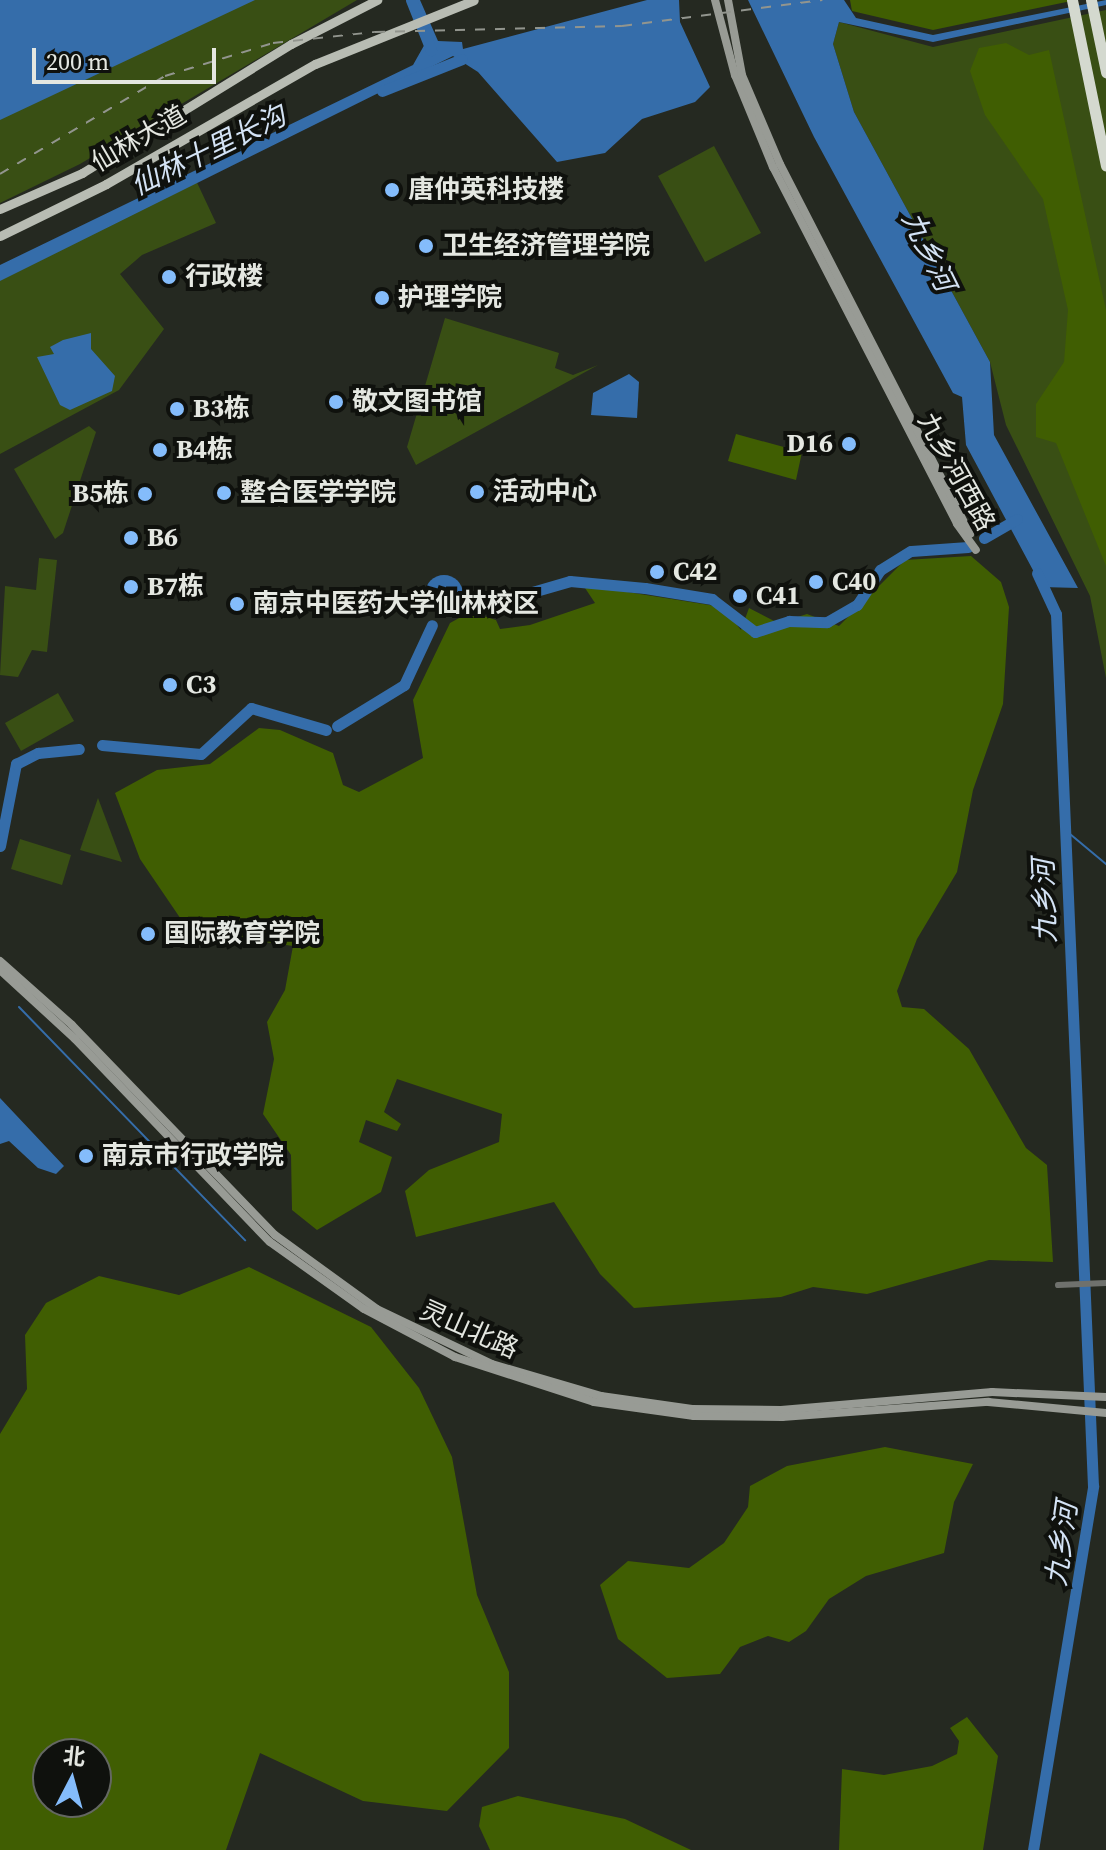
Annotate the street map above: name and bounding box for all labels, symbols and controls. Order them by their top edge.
scale bar [36,32,220,82]
text: 200 m [46,45,109,78]
water label: 仙林十里长沟 [125,98,291,202]
street label: 仙林大道 [86,99,192,179]
place label: 唐仲英科技楼 [408,174,564,206]
marker: 唐仲英科技楼 [383,181,401,199]
water label: 九乡河 [895,206,963,296]
place label: 卫生经济管理学院 [442,230,650,262]
marker: 卫生经济管理学院 [417,237,435,255]
place label: 行政楼 [185,261,263,293]
marker: 行政楼 [160,268,178,286]
place label: 护理学院 [398,282,502,314]
marker: 护理学院 [373,289,391,307]
place label: 敬文图书馆 [352,386,482,418]
place label: B3栋 [193,393,250,425]
marker: 敬文图书馆 [327,393,345,411]
marker: B3栋 [168,400,186,418]
street label: 九乡河西路 [911,408,1001,536]
place label: D16 [786,428,833,460]
place label: B4栋 [176,434,233,466]
marker: D16 [840,435,858,453]
marker: B4栋 [151,441,169,459]
place label: 活动中心 [493,476,597,508]
place label: 整合医学学院 [240,477,396,509]
place label: B5栋 [72,478,129,510]
marker: 活动中心 [468,483,486,501]
marker: 整合医学学院 [215,484,233,502]
marker: B5栋 [136,485,154,503]
place label: B6 [147,522,178,554]
marker: B6 [122,529,140,547]
place label: C42 [673,556,717,588]
marker: C42 [648,563,666,581]
place label: C40 [832,566,876,598]
place label: B7栋 [147,571,204,603]
marker: C40 [807,573,825,591]
marker: B7栋 [122,578,140,596]
place label: C41 [756,580,800,612]
marker: C41 [731,587,749,605]
place label: 南京中医药大学仙林校区 [253,588,539,620]
marker: 南京中医药大学仙林校区 [228,595,246,613]
place label: C3 [186,669,216,701]
marker: C3 [161,676,179,694]
water label: 九乡河 [1026,858,1062,944]
place label: 国际教育学院 [164,918,320,950]
marker: 国际教育学院 [139,925,157,943]
place label: 南京市行政学院 [102,1140,284,1172]
marker: 南京市行政学院 [77,1147,95,1165]
street label: 灵山北路 [415,1295,523,1365]
water label: 九乡河 [1039,1500,1083,1588]
north arrow [32,1738,112,1818]
text: 北 [62,1740,87,1772]

